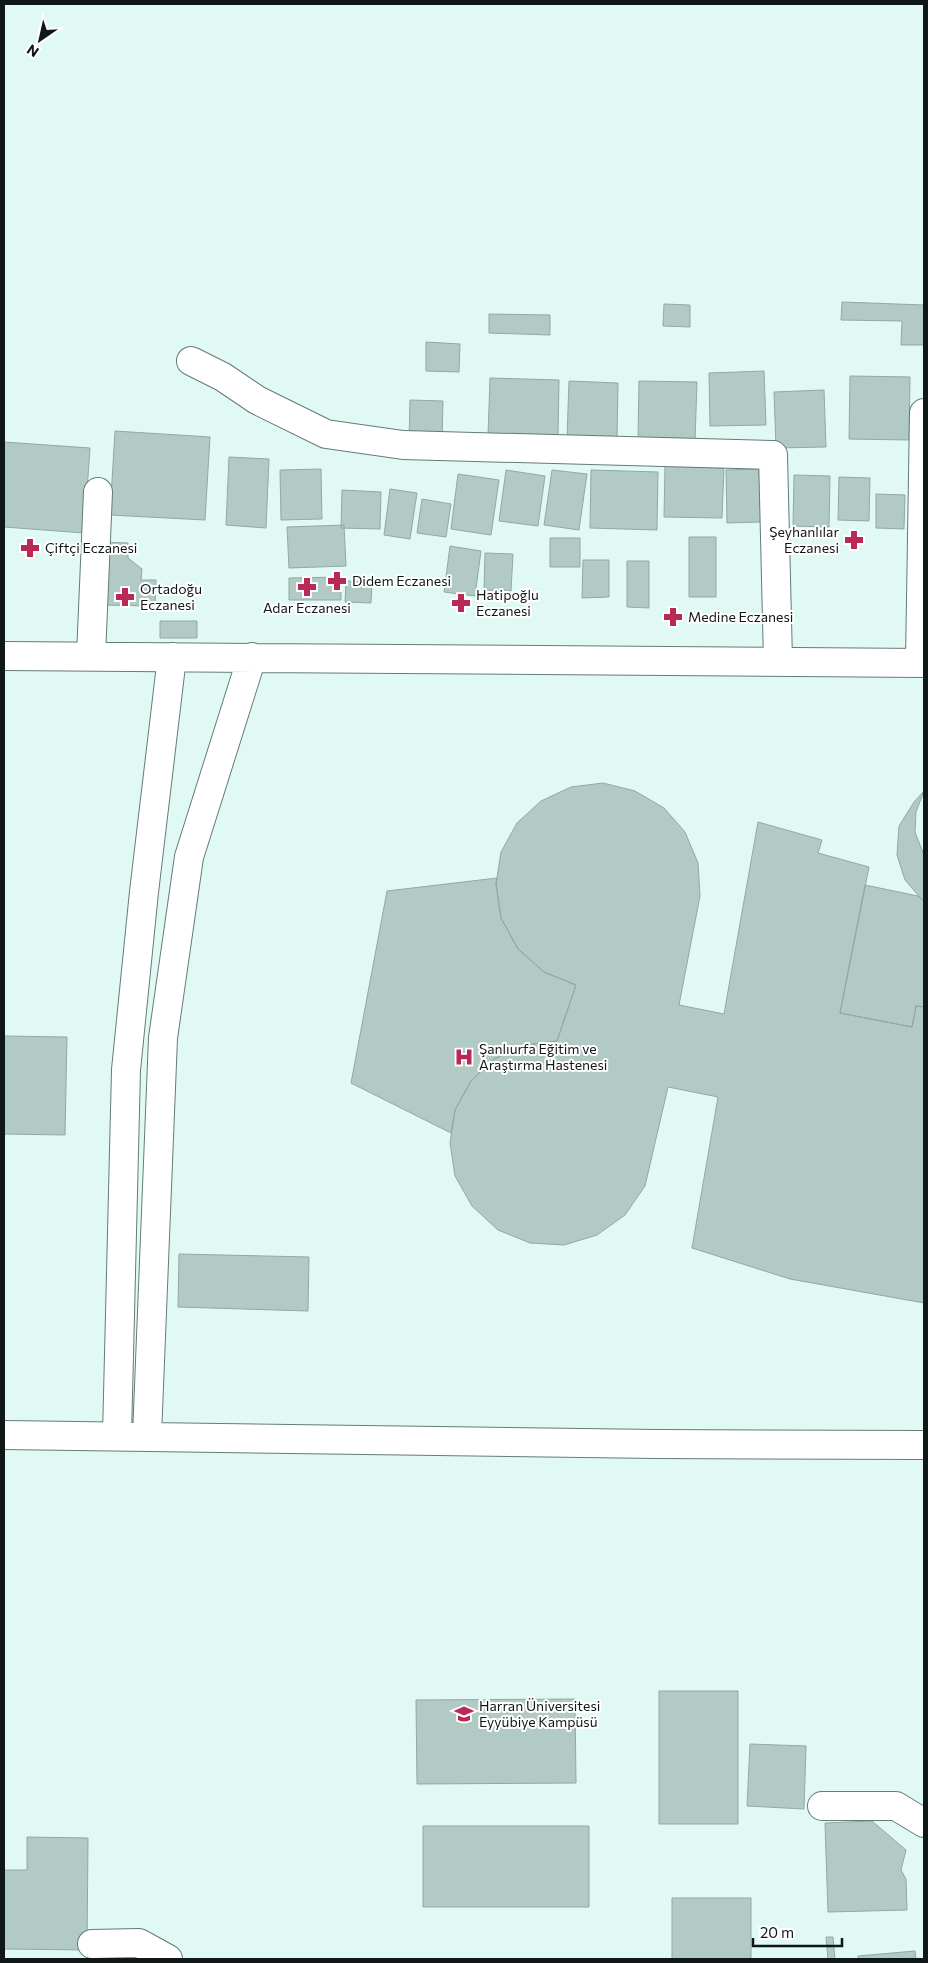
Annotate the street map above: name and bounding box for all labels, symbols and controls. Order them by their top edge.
north arrow [15,15,65,65]
text: N [23,41,42,61]
place label: Şeyhanlılar Eczanesi [769,523,839,556]
pharmacy icon: Şeyhanlılar Eczanesi [843,529,865,551]
pharmacy icon: Çiftçi Eczanesi [19,537,41,559]
place label: Çiftçi Eczanesi [45,539,137,556]
pharmacy icon: Didem Eczanesi [326,570,348,592]
place label: Didem Eczanesi [352,572,451,589]
pharmacy icon: Adar Eczanesi [296,576,318,598]
place label: Ortadoğu Eczanesi [140,580,202,613]
pharmacy icon: Ortadoğu Eczanesi [114,586,136,608]
place label: Hatipoğlu Eczanesi [476,586,539,619]
pharmacy icon: Hatipoğlu Eczanesi [450,592,472,614]
place label: Adar Eczanesi [263,599,351,616]
pharmacy icon: Medine Eczanesi [662,606,684,628]
place label: Medine Eczanesi [688,608,793,625]
place label: Şanlıurfa Eğitim ve Araştırma Hastenesi [479,1040,607,1073]
hospital icon: Şanlıurfa Eğitim ve Araştırma Hastenesi [453,1046,475,1068]
place label: Harran Üniversitesi Eyyübiye Kampüsü [479,1697,600,1730]
school or university icon: Harran Üniversitesi Eyyübiye Kampüsü [453,1703,475,1725]
scale bar [753,1916,842,1948]
text: 20 m [760,1923,794,1941]

